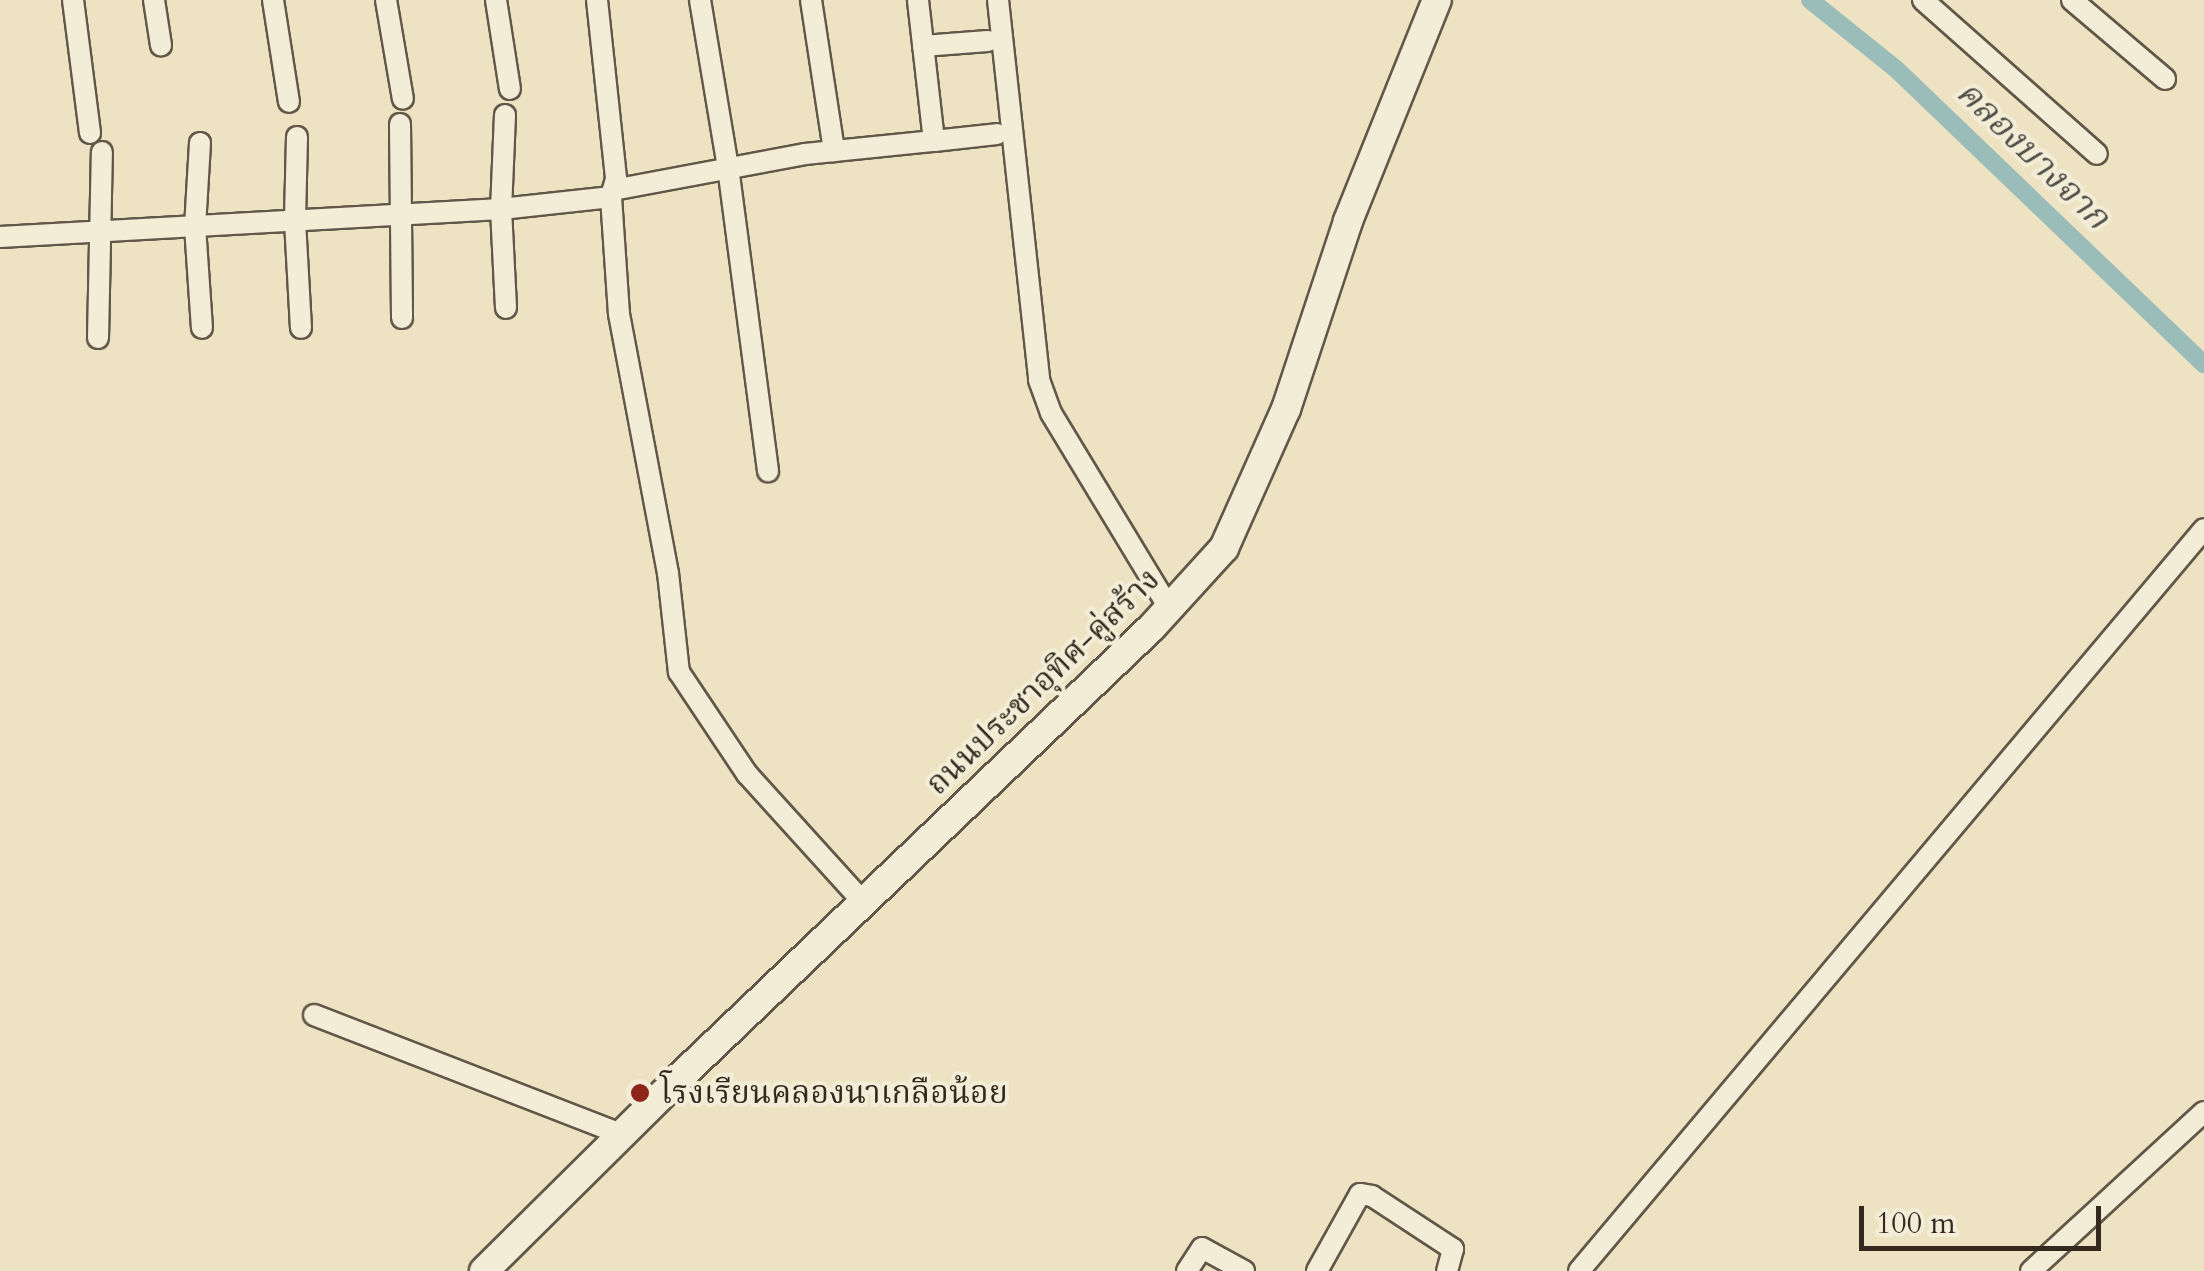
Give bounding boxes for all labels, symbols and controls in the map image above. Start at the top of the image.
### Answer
water label: คลองบางจาก [1948,72,2118,238]
street label: ถนนประชาอุทิศ-คู่สร้าง [918,561,1168,803]
place label: โรงเรียนคลองนาเกลือน้อย [660,1074,1008,1112]
marker: โรงเรียนคลองนาเกลือน้อย [629,1082,651,1104]
scale bar [1864,1186,2106,1248]
text: 100 m [1876,1203,1956,1244]

